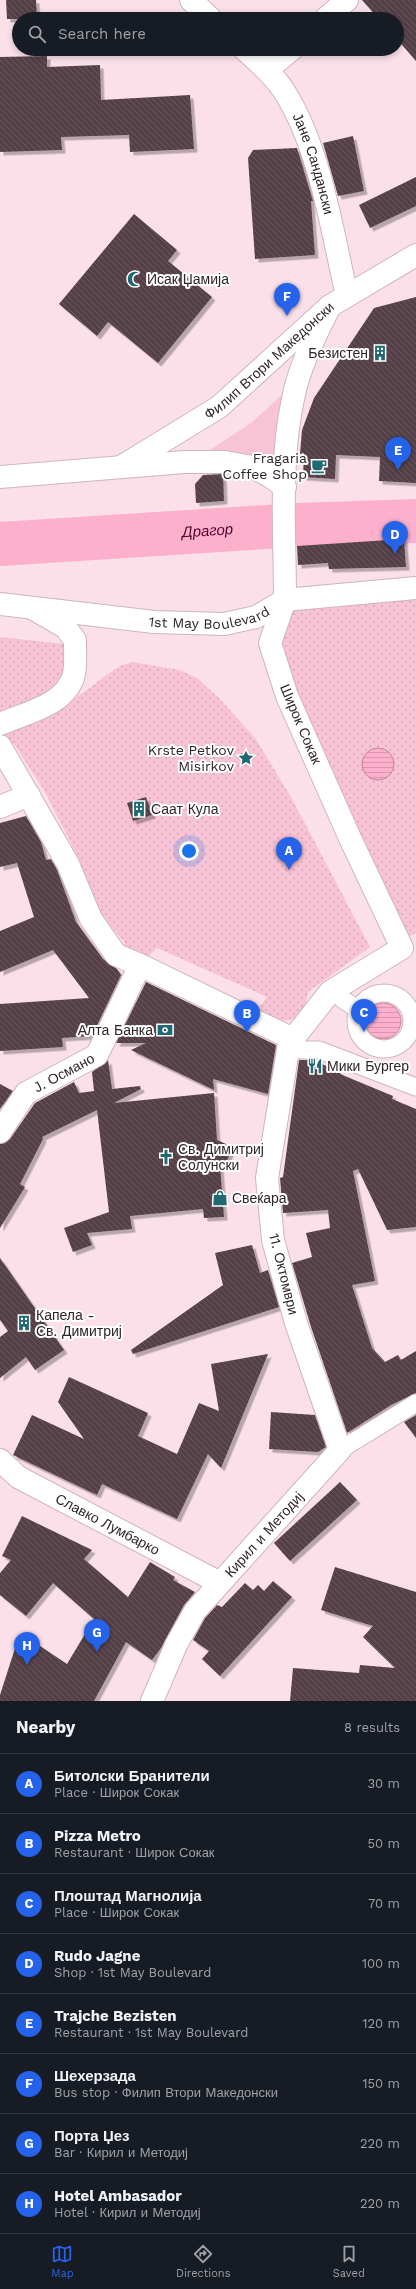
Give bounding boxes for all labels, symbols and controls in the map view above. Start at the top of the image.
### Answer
search box [12,12,404,56]
icon: search [26,23,48,45]
text: Search here [58,25,146,43]
street label: Јане Сандански [289,110,337,216]
mosque icon: Исак Џамија [126,270,144,288]
place label: Исак Џамија [147,271,229,287]
pin: F [274,283,300,316]
street label: Филип Втори Македонски [201,299,337,422]
building icon: Безистен [371,344,389,362]
place label: Безистен [308,345,368,361]
pin: E [385,437,411,470]
place label: Fragaria Coffee Shop [223,450,307,482]
cafe icon: Fragaria Coffee Shop [310,457,328,475]
water label: Драгор [179,520,234,541]
pin: D [382,521,408,554]
street label: 1st May Boulevard [148,603,272,632]
street label: Широк Сокак [277,682,325,767]
place label: Krste Petkov Misirkov [148,742,235,774]
place icon: Krste Petkov Misirkov [237,749,255,767]
building icon: Саат Кула [130,800,148,818]
place label: Саат Кула [151,801,219,817]
pin: A [276,837,302,870]
your location [179,841,199,861]
pin: C [351,999,377,1032]
pin: B [234,1000,260,1033]
bank icon: Алта Банка [156,1021,174,1039]
place label: Алта Банка [78,1022,153,1038]
street label: Ј. Османо [31,1050,97,1095]
restaurant icon: Мики Бургер [306,1057,324,1075]
place label: Мики Бургер [327,1058,409,1074]
place label: Св. Димитриј Солунски [178,1141,264,1173]
church icon: Св. Димитриј Солунски [157,1148,175,1166]
shop icon: Свеќара [211,1189,229,1207]
place label: Свеќара [232,1190,287,1206]
street label: 11. Октомври [266,1232,302,1316]
place label: Капела - Св. Димитриј [36,1307,122,1339]
building icon: Капела - Св. Димитриј [15,1314,33,1332]
street label: Кирил и Методиј [222,1488,306,1580]
street label: Славко Лумбарко [53,1490,163,1558]
pin: G [84,1619,110,1652]
pin: H [14,1632,40,1665]
text: Nearby [16,1717,75,1737]
text: 8 results [344,1720,400,1735]
text: Битолски Бранители [54,1767,210,1785]
text: A [25,1776,33,1791]
text: 30 m [368,1776,400,1791]
text: Place · Широк Сокак [54,1785,179,1800]
text: Pizza Metro [54,1827,141,1845]
text: B [25,1836,33,1851]
text: 50 m [368,1836,400,1851]
text: Restaurant · Широк Сокак [54,1845,215,1860]
text: Плоштад Магнолија [54,1887,202,1905]
text: C [25,1896,33,1911]
text: 70 m [368,1896,400,1911]
text: Place · Широк Сокак [54,1905,179,1920]
text: Rudo Jagne [54,1947,140,1965]
text: D [24,1956,34,1971]
text: 100 m [362,1956,400,1971]
text: Shop · 1st May Boulevard [54,1965,211,1980]
text: Trajche Bezisten [54,2007,177,2025]
text: E [25,2016,33,2031]
text: 120 m [362,2016,400,2031]
text: Restaurant · 1st May Boulevard [54,2025,248,2040]
text: Шехерзада [54,2067,136,2085]
text: F [25,2076,33,2091]
text: 150 m [362,2076,400,2091]
text: Bus stop · Филип Втори Македонски [54,2085,278,2100]
text: Порта Џез [54,2127,129,2145]
text: G [24,2136,34,2151]
text: 220 m [360,2136,400,2151]
text: Bar · Кирил и Методиј [54,2145,188,2160]
text: Hotel Ambasador [54,2187,182,2205]
text: H [24,2196,34,2211]
text: 220 m [360,2196,400,2211]
text: Hotel · Кирил и Методиј [54,2205,201,2220]
tab: Map [51,2243,74,2280]
tab: Directions [176,2243,230,2280]
tab: Saved [333,2243,365,2280]

